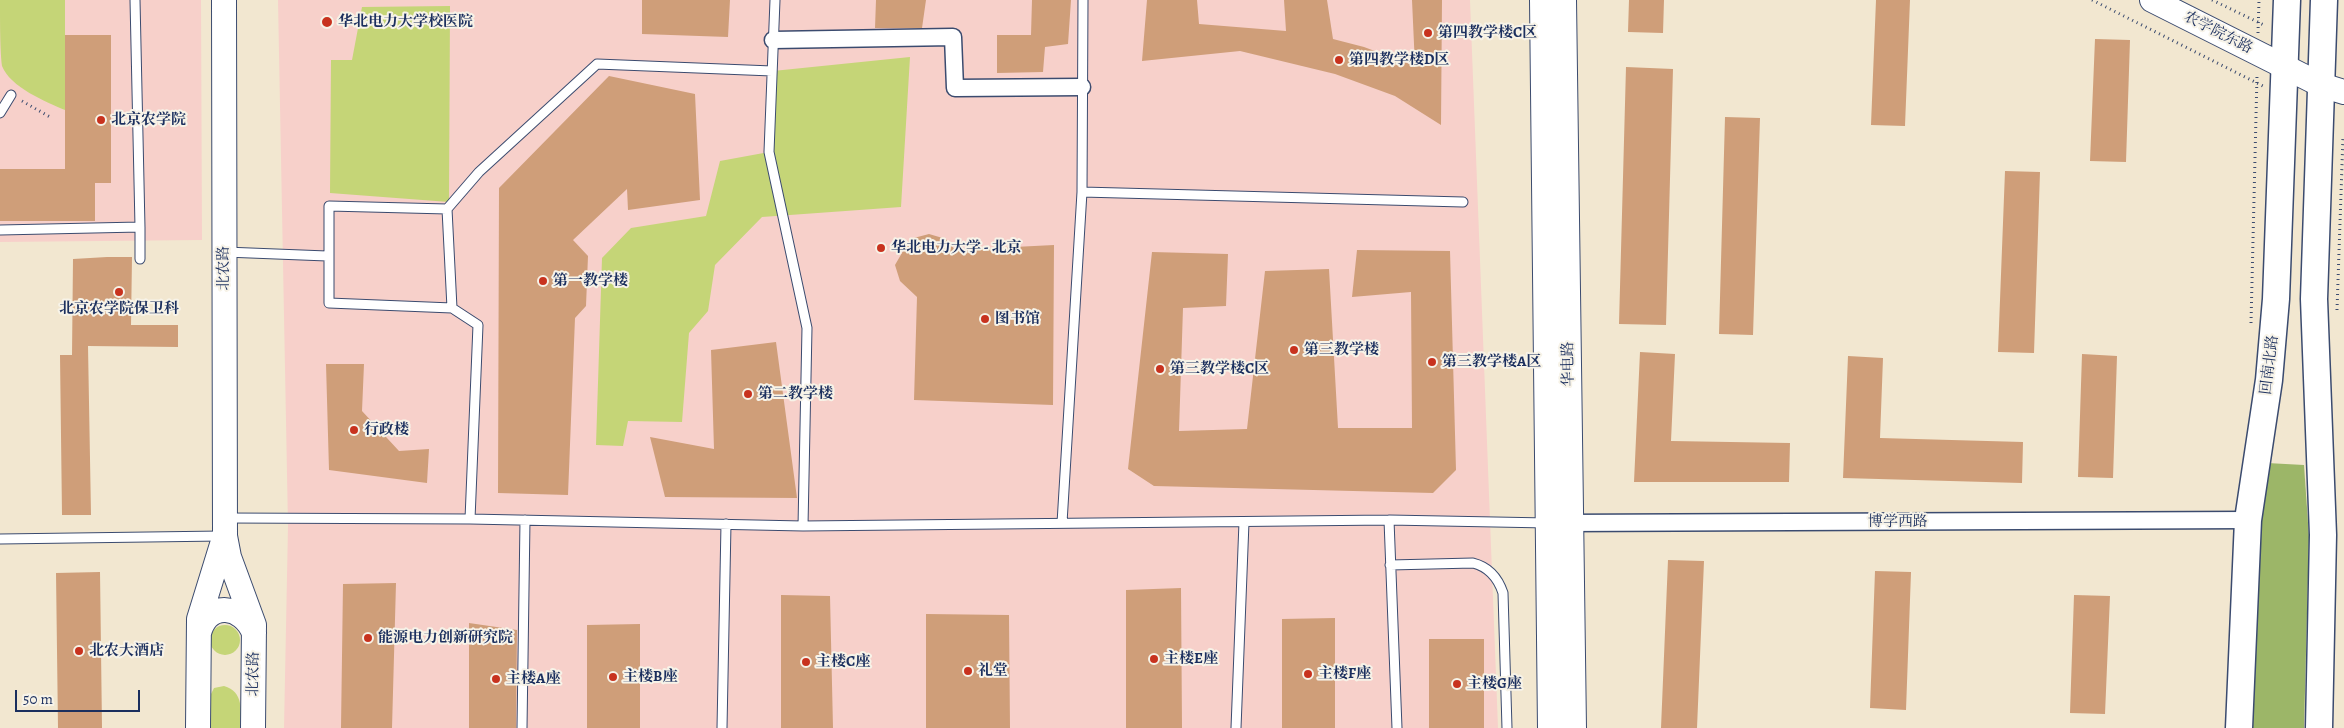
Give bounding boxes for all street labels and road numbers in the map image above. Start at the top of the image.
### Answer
street label: 农学院东路 [2181,8,2255,58]
street label: 北农路 [215,246,233,290]
street label: 回南北路 [2257,334,2283,396]
street label: 华电路 [1560,341,1578,387]
street label: 博学西路 [1868,513,1928,531]
street label: 北农路 [245,651,263,697]

